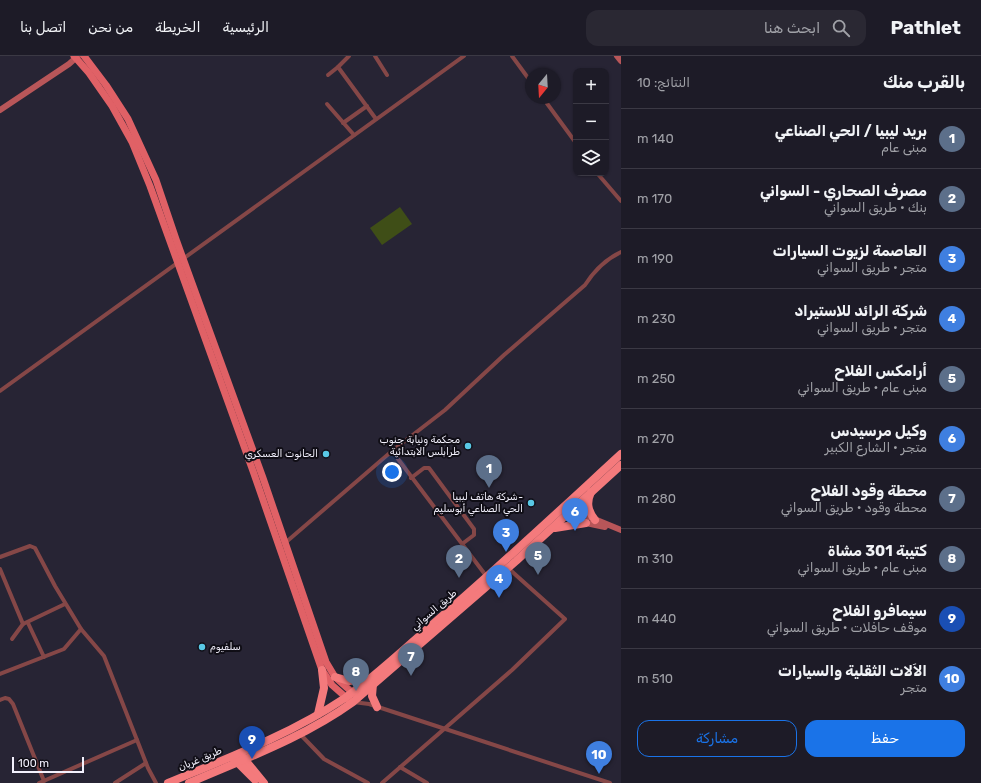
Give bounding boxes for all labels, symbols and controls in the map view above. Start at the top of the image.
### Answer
search box [586,10,866,46]
text: Pathlet [890,16,961,39]
icon: search [830,17,852,39]
text: اتصل بنا [20,19,66,36]
text: من نحن [88,19,133,36]
text: الخريطة [155,19,200,36]
text: الرئيسية [222,19,269,36]
text: ابحث هنا [764,19,820,37]
north arrow [525,68,561,104]
map controls [573,68,609,176]
button: + [573,68,609,104]
text: بالقرب منك [883,72,965,92]
text: النتائج: 10 [637,75,690,90]
button: − [573,104,609,140]
text: بريد ليبيا / الحي الصناعي [775,122,927,140]
text: 140 m [637,131,674,146]
text: 1 [949,131,955,146]
button: layers [573,140,609,176]
text: مبنى عام [881,140,927,155]
text: مصرف الصحاري - السواني [760,182,927,200]
text: 170 m [637,191,672,206]
text: 2 [948,191,956,206]
text: بنك · طريق السواني [824,200,927,215]
text: العاصمة لزيوت السيارات [773,242,927,260]
text: 190 m [637,251,673,266]
text: 3 [948,251,956,266]
text: متجر · طريق السواني [817,260,927,275]
text: شركة الرائد للاستيراد [794,302,927,320]
text: 230 m [637,311,675,326]
text: 4 [948,311,956,326]
text: متجر · طريق السواني [817,320,927,335]
text: أرامكس الفلاح [834,362,927,380]
text: 250 m [637,371,675,386]
text: 5 [948,371,956,386]
text: مبنى عام · طريق السواني [797,380,927,395]
text: وكيل مرسيدس [830,422,927,440]
text: 270 m [637,431,674,446]
text: 6 [948,431,956,446]
place label: محكمة ونيابة جنوب طرابلس الابتدائية [380,434,460,458]
text: متجر · الشارع الكبير [825,440,927,455]
marker: محكمة ونيابة جنوب طرابلس الابتدائية [463,441,473,451]
place label: الحانوت العسكري [245,448,318,461]
marker: الحانوت العسكري [321,449,331,459]
pin: 1 [476,455,502,488]
your location [382,462,402,482]
text: محطة وقود الفلاح [810,482,927,500]
place label: شركة هاتف ليبيا- الحي الصناعي أبوسليم [434,491,523,517]
text: 280 m [637,491,676,506]
text: 7 [948,491,956,506]
marker: شركة هاتف ليبيا- الحي الصناعي أبوسليم [526,498,536,508]
pin: 6 [562,498,588,531]
text: محطة وقود · طريق السواني [781,500,927,515]
pin: 3 [493,519,519,552]
pin: 5 [525,542,551,575]
text: كتيبة 301 مشاة [828,542,927,560]
pin: 2 [446,545,472,578]
text: 310 m [637,551,673,566]
text: 8 [948,551,956,566]
text: مبنى عام · طريق السواني [797,560,927,575]
pin: 4 [486,565,512,598]
street label: طريق السواني [409,587,460,634]
text: سيمافرو الفلاح [832,602,927,620]
text: 440 m [637,611,676,626]
text: 9 [948,611,956,626]
text: موقف حافلات · طريق السواني [767,620,927,635]
place label: سلفيوم [210,641,241,653]
marker: سلفيوم [197,642,207,652]
pin: 7 [398,643,424,676]
pin: 8 [343,658,369,691]
text: الاَلات الثقلية والسيارات [778,662,927,680]
text: 510 m [637,671,673,686]
text: 10 [944,671,960,686]
text: متجر [901,680,927,695]
button: مشاركة [637,720,797,757]
button: حفظ [805,720,965,757]
pin: 9 [239,726,265,759]
pin: 10 [586,741,612,774]
street label: طريق غريان [176,744,224,774]
scale bar [12,755,84,774]
text: 100 m [18,757,49,770]

